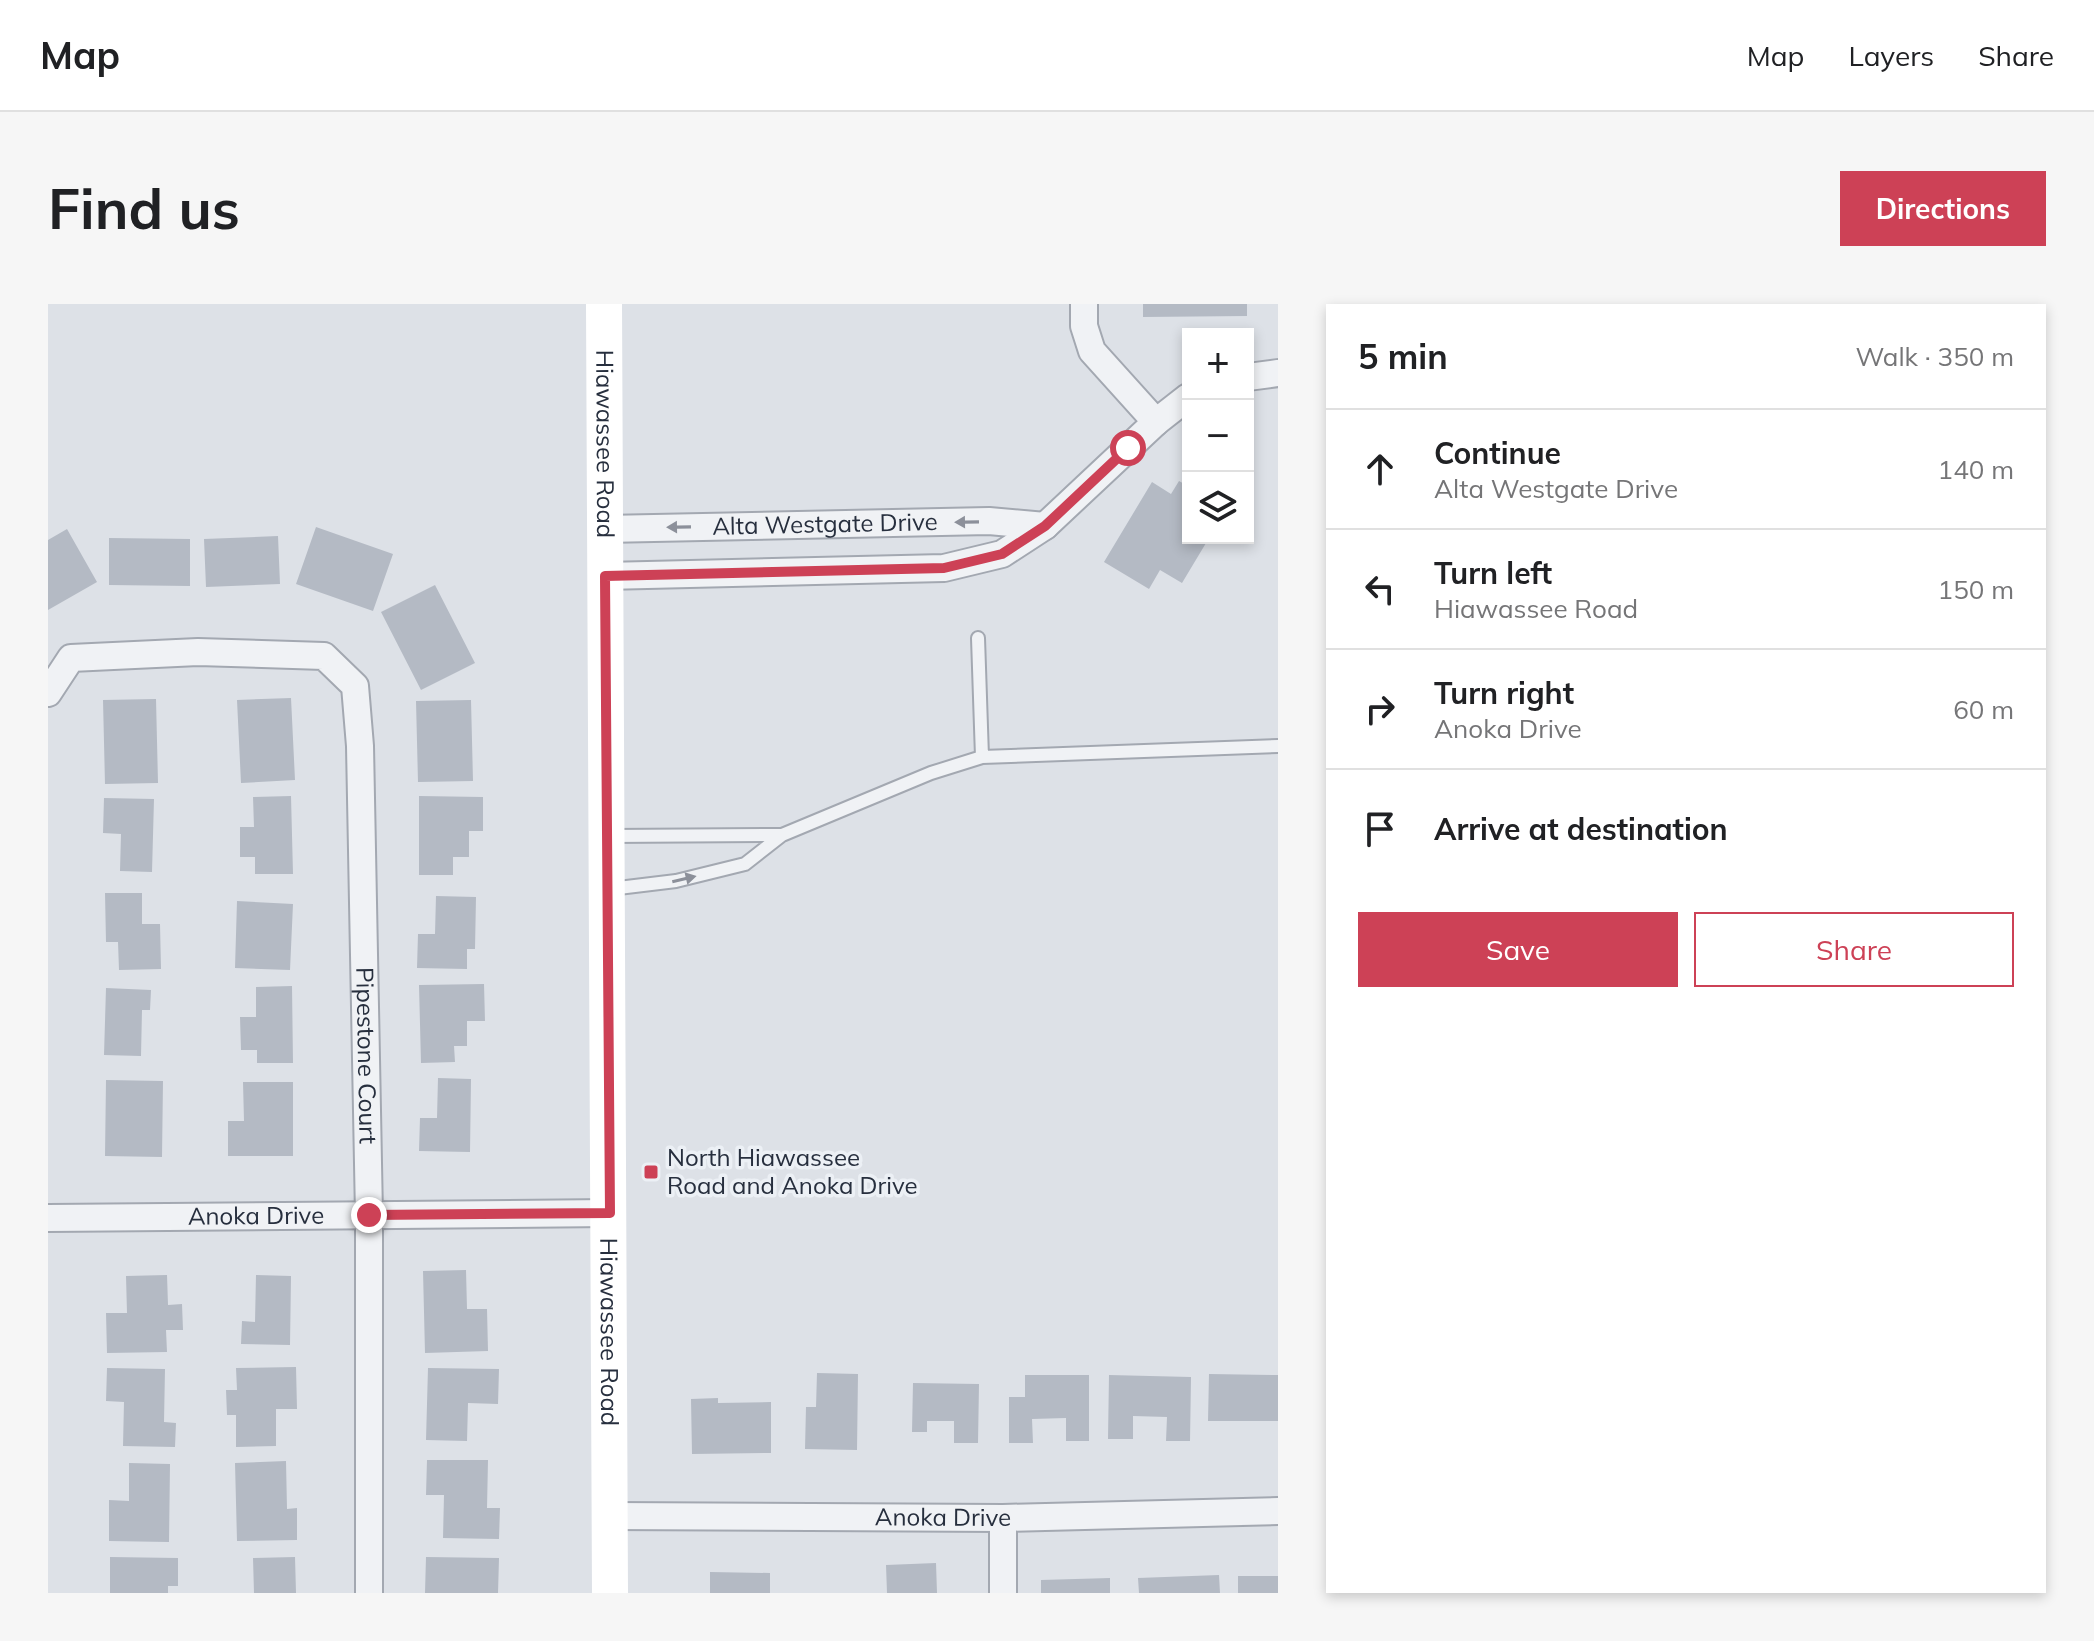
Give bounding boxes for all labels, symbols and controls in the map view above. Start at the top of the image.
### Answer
text: Map [40,31,120,79]
text: Map [1747,38,1804,73]
text: Layers [1848,38,1934,73]
text: Share [1978,38,2054,73]
button: Directions [1840,171,2046,246]
text: Find us [48,173,240,243]
map controls [1182,328,1254,544]
button: + [1182,328,1254,400]
text: 5 min [1358,335,1448,378]
text: Walk · 350 m [1855,340,2014,373]
street label: Hiawassee Road [590,350,621,538]
button: − [1182,400,1254,472]
route start [1110,430,1146,466]
text: Continue [1434,434,1561,472]
icon: ahead [1358,447,1402,491]
text: 140 m [1938,453,2014,486]
button: layers [1182,472,1254,544]
text: Alta Westgate Drive [1434,472,1678,505]
street label: Alta Westgate Drive [712,506,938,541]
one-way arrow [954,515,979,528]
one-way arrow [666,521,691,534]
text: Turn left [1434,554,1552,592]
icon: left [1358,567,1402,611]
text: 150 m [1938,573,2014,606]
text: Hiawassee Road [1434,592,1638,625]
text: Turn right [1434,674,1574,712]
icon: right [1358,687,1402,731]
text: 60 m [1953,693,2014,726]
text: Anoka Drive [1434,712,1582,745]
icon: arrive [1358,807,1402,851]
text: Arrive at destination [1434,810,1728,848]
one-way arrow [672,872,697,885]
button: Save [1358,912,1678,987]
button: Share [1694,912,2014,987]
street label: Pipestone Court [350,967,384,1144]
place label: North Hiawassee Road and Anoka Drive [667,1142,918,1200]
marker: North Hiawassee Road and Anoka Drive [642,1163,660,1181]
route end [351,1197,387,1233]
street label: Anoka Drive [188,1200,324,1231]
street label: Hiawassee Road [594,1238,625,1426]
street label: Anoka Drive [875,1501,1012,1532]

